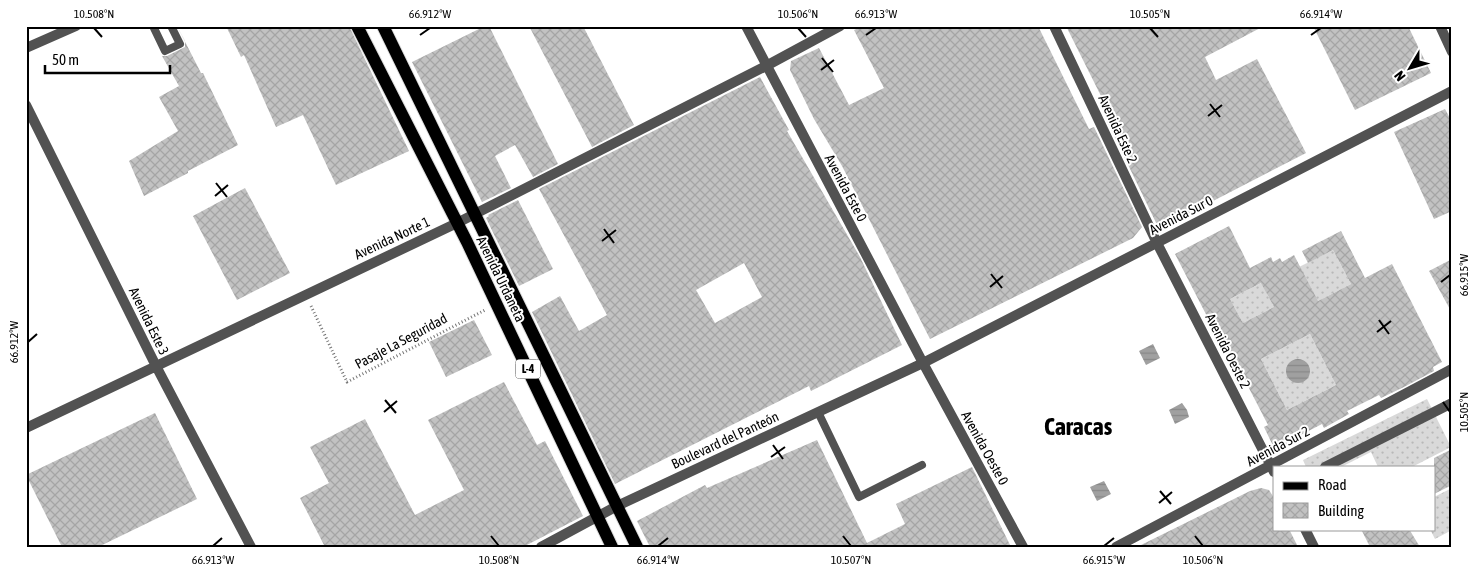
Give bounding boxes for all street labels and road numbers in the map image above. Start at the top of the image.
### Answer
street label: Avenida Este 2 [1095,92,1141,166]
street label: Avenida Este 0 [822,152,871,225]
street label: Avenida Sur 0 [1147,192,1216,238]
street label: Avenida Norte 1 [352,214,432,262]
street label: Avenida Urdaneta [473,234,529,324]
street label: Avenida Este 3 [126,284,172,358]
street label: Pasaje La Seguridad [352,310,450,372]
street label: Avenida Oeste 2 [1202,311,1254,391]
road number: L-4 [516,359,540,378]
street label: Boulevard del Panteón [669,408,781,472]
street label: Avenida Oeste 0 [958,408,1012,488]
street label: Avenida Sur 2 [1244,423,1312,469]

